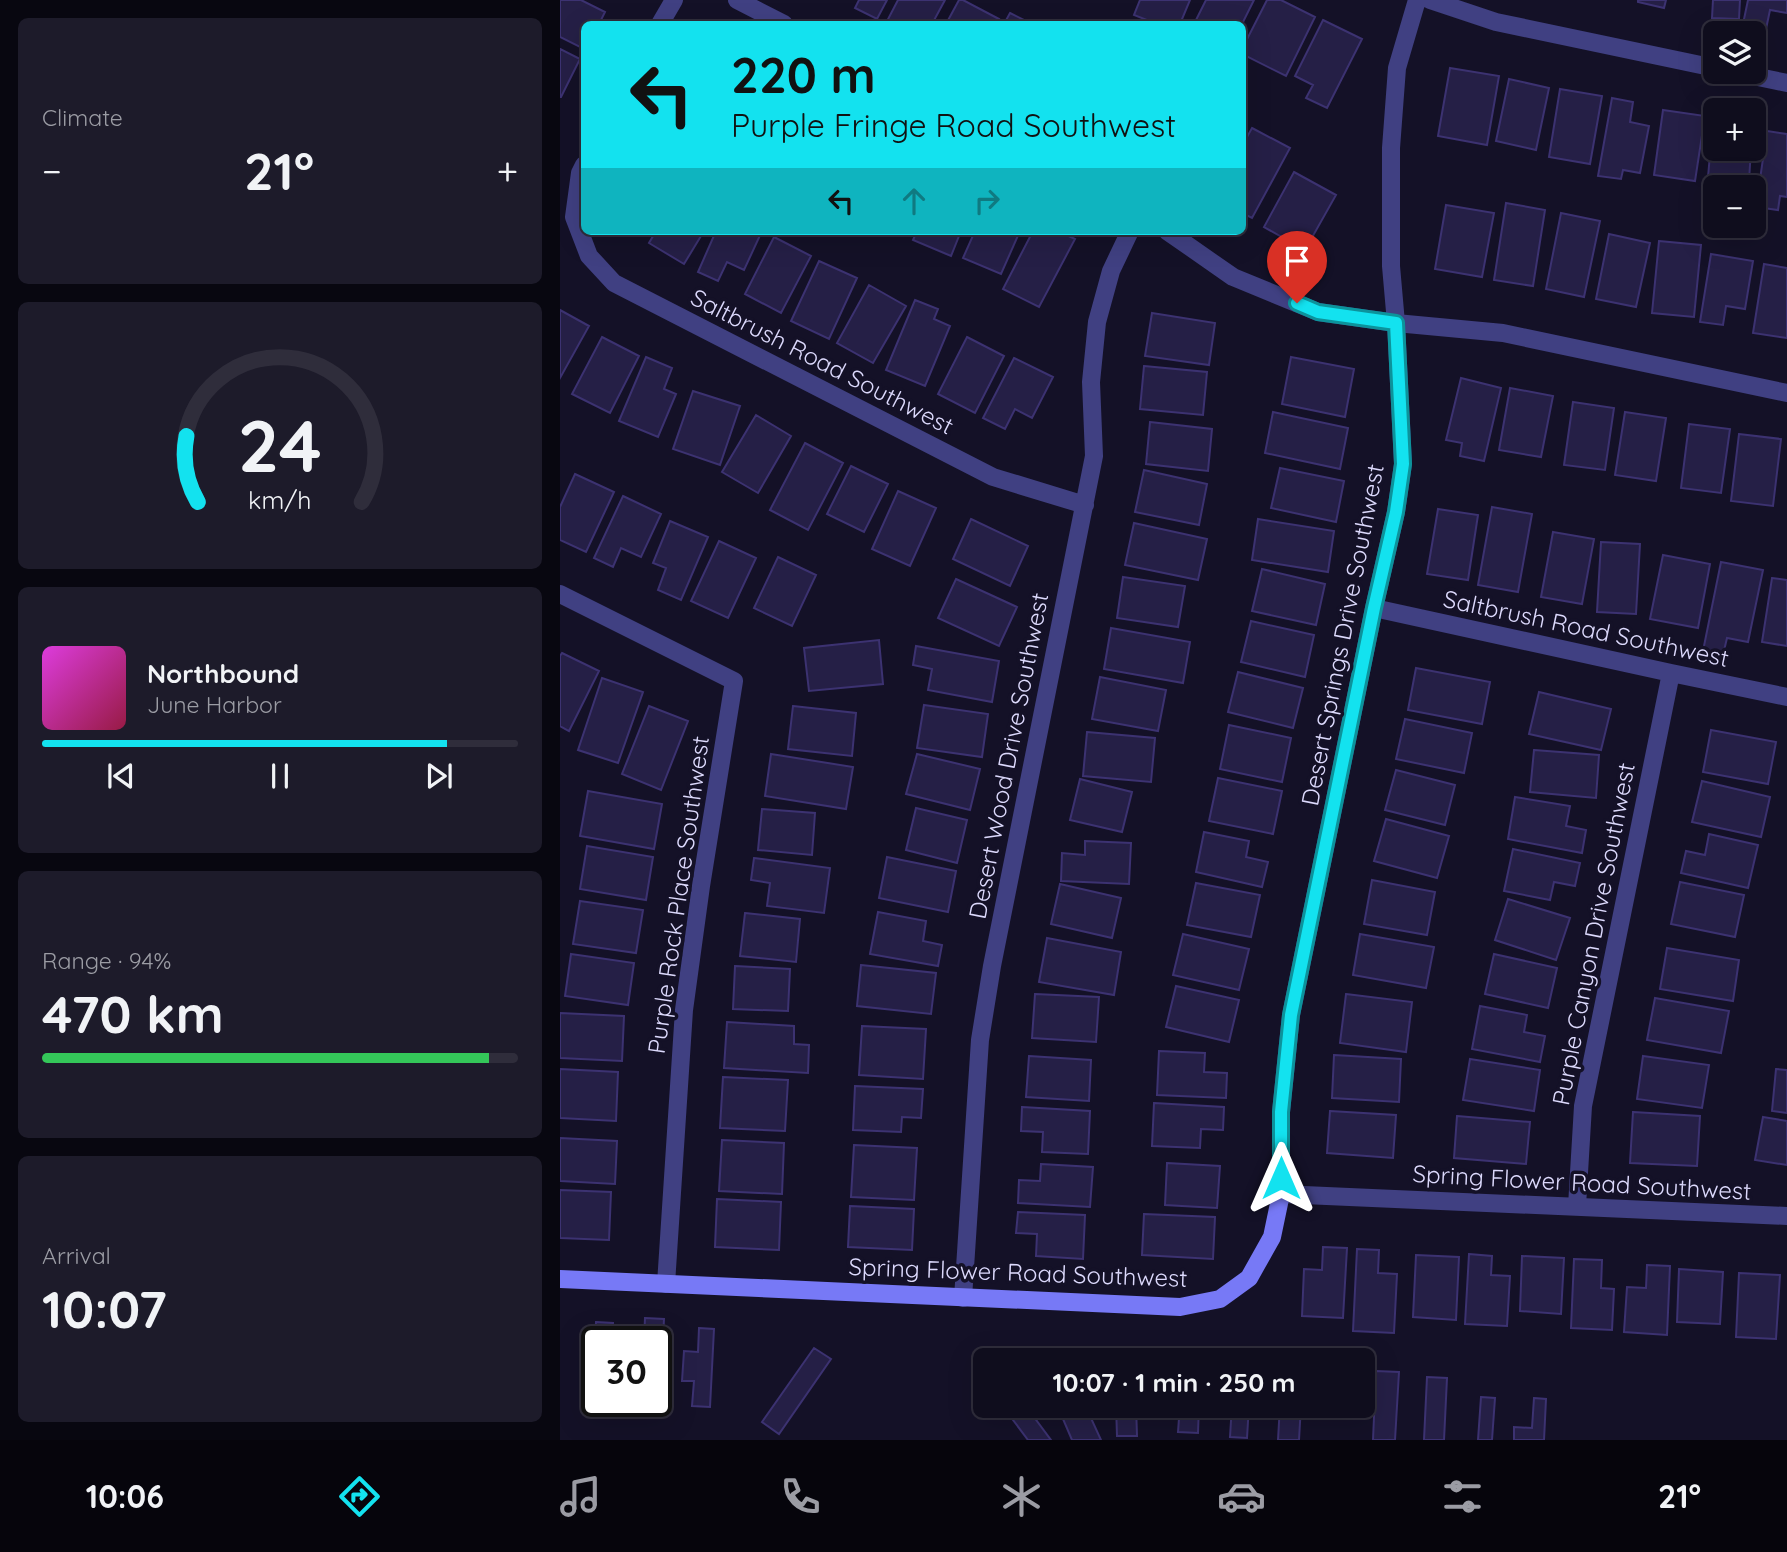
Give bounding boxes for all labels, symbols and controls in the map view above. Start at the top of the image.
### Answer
map controls [1703,21,1766,238]
button: layers [1703,21,1766,84]
text: 220 m [731,44,876,105]
icon: left [616,49,707,140]
button: + [1703,98,1766,161]
text: Climate [42,103,123,132]
text: Purple Fringe Road Southwest [731,105,1176,145]
text: 21° [244,138,314,203]
text: − [42,147,62,195]
text: + [497,147,518,195]
button: − [1703,175,1766,238]
icon: left [822,182,860,220]
icon: ahead [895,182,933,220]
icon: right [968,182,1006,220]
pin [1267,231,1327,303]
icon: arrive [1278,242,1316,280]
street label: Saltbrush Road Southwest [686,282,959,441]
text: 24 [238,399,322,490]
street label: Desert Springs Drive Southwest [1294,461,1390,808]
text: km/h [248,483,312,514]
street label: Saltbrush Road Southwest [1441,583,1732,673]
street label: Desert Wood Drive Southwest [962,590,1054,921]
text: Northbound [147,657,299,690]
text: June Harbor [147,690,282,719]
street label: Purple Rock Place Southwest [641,734,715,1056]
icon: previous [102,757,140,795]
icon: pause [261,757,299,795]
icon: next [420,757,458,795]
street label: Purple Canyon Drive Southwest [1545,760,1641,1108]
text: Range · 94% [42,946,171,975]
text: 470 km [42,981,224,1046]
position arrow [1244,1141,1318,1215]
street label: Spring Flower Road Southwest [1412,1158,1752,1206]
text: Arrival [42,1241,111,1270]
street label: Spring Flower Road Southwest [848,1251,1188,1293]
text: 10:07 [42,1276,167,1341]
speed limit sign: 30 [581,1326,672,1417]
text: 10:07 · 1 min · 250 m [1052,1366,1296,1399]
icon: directions [335,1472,384,1521]
icon: music [556,1472,605,1521]
icon: phone [776,1472,825,1521]
icon: climate [997,1472,1046,1521]
icon: car [1217,1472,1266,1521]
icon: filters [1438,1472,1487,1521]
text: 10:06 [86,1476,164,1516]
text: 21° [1658,1476,1701,1516]

